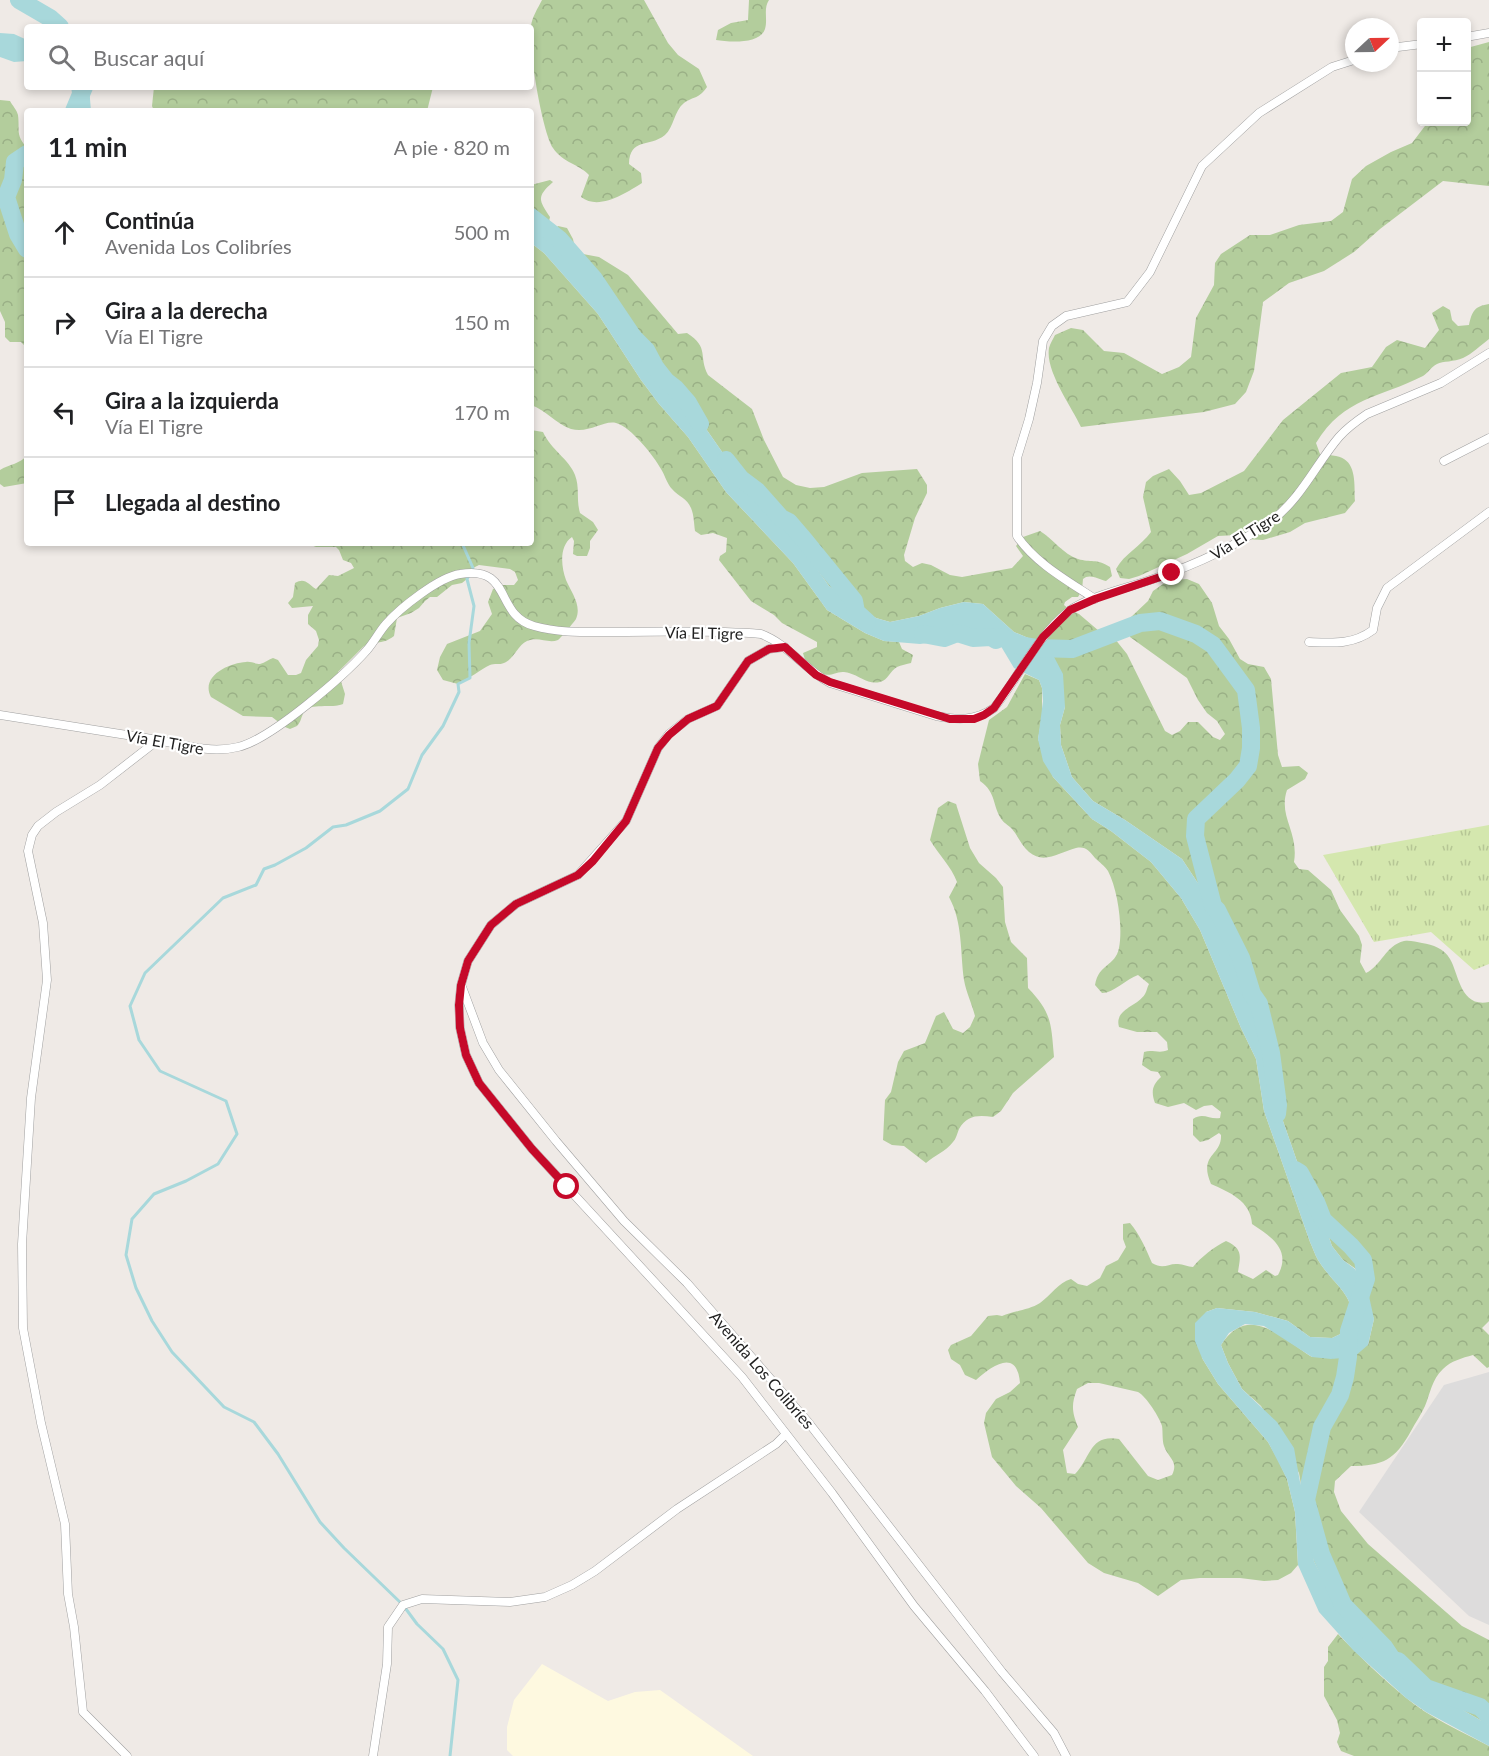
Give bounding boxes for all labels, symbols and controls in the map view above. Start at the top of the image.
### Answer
north arrow [1345,18,1399,72]
map controls [1417,18,1471,126]
button: + [1417,18,1471,72]
search box [24,24,534,90]
icon: search [45,41,78,74]
text: Buscar aquí [93,44,204,71]
button: − [1417,72,1471,126]
text: 11 min [48,131,128,163]
text: A pie · 820 m [394,135,510,159]
text: Continúa [105,207,194,234]
icon: ahead [48,216,81,249]
text: 500 m [454,220,510,244]
text: Avenida Los Colibríes [105,234,292,258]
text: Gira a la derecha [105,297,268,324]
icon: right [48,306,81,339]
text: 150 m [454,310,510,334]
text: Vía El Tigre [105,324,203,348]
text: Gira a la izquierda [105,387,279,414]
icon: left [48,396,81,429]
text: 170 m [454,400,510,424]
text: Vía El Tigre [105,414,203,438]
icon: arrive [48,486,81,519]
text: Llegada al destino [105,489,281,516]
street label: Vía El Tigre [1206,506,1283,563]
route end [1158,559,1184,585]
street label: Vía El Tigre [665,622,743,643]
street label: Vía El Tigre [125,725,205,758]
route start [553,1173,579,1199]
street label: Avenida Los Colibríes [706,1307,819,1432]

